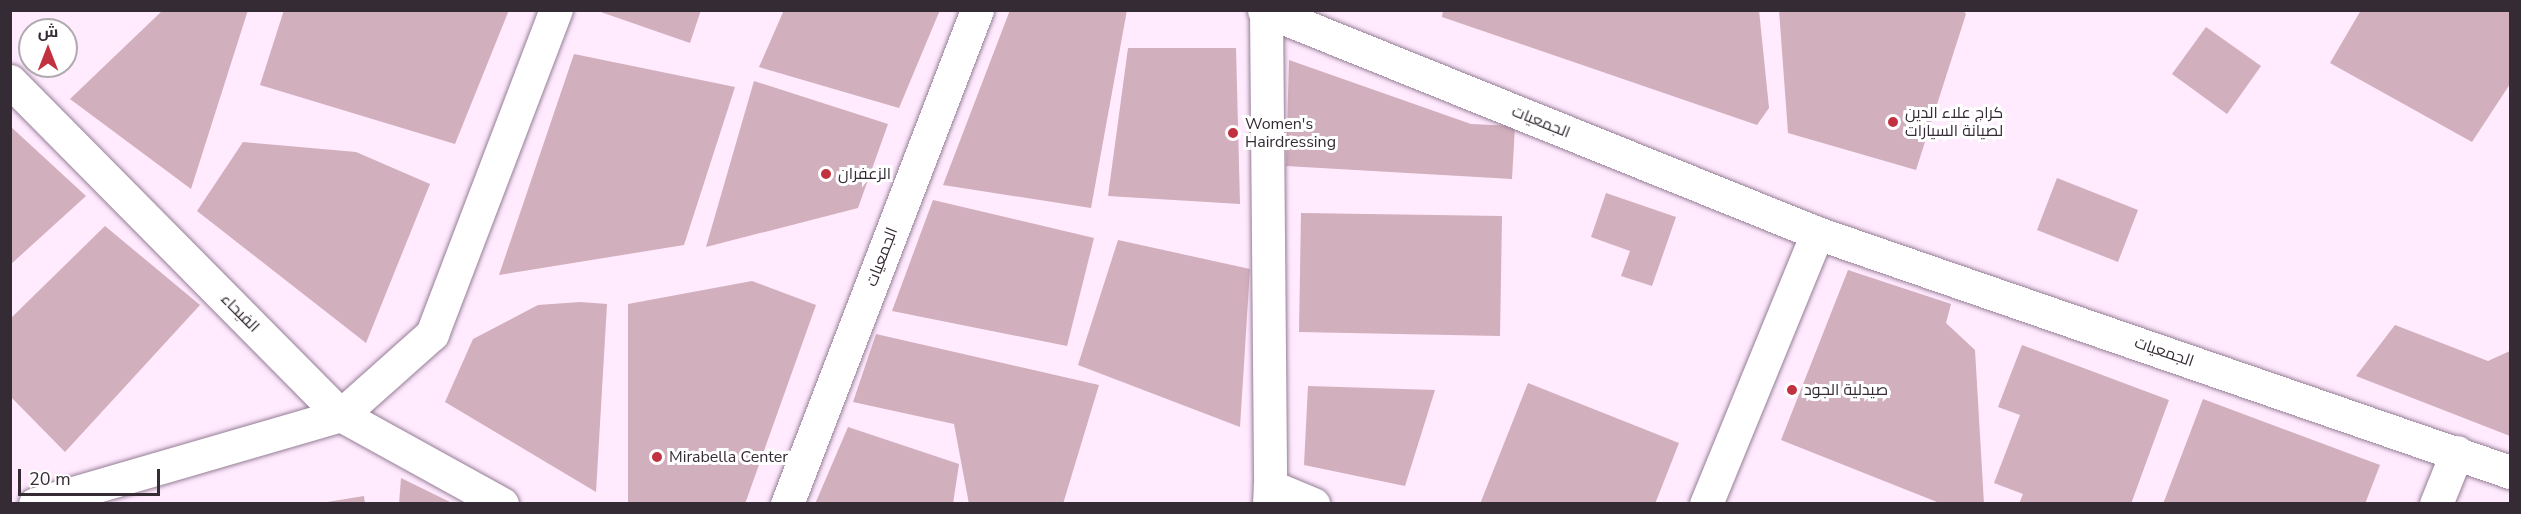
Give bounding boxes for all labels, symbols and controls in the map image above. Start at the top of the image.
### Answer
north arrow [18,18,78,78]
text: ش [38,21,58,43]
street label: الجمعيات [1509,102,1573,142]
place label: كراج علاء الدين لصيانة السيارات [1905,103,2003,141]
place label: Women's Hairdressing [1245,114,1336,152]
marker: كراج علاء الدين لصيانة السيارات [1886,115,1900,129]
marker: Women's Hairdressing [1226,126,1240,140]
place label: الزعفران [838,164,891,184]
marker: الزعفران [819,167,833,181]
street label: الجمعيات [862,225,902,289]
street label: الفيحاء [217,290,263,336]
street label: الجمعيات [2132,333,2196,371]
place label: صيدلية الجود [1804,380,1888,400]
marker: صيدلية الجود [1785,383,1799,397]
place label: Mirabella Center [669,447,788,467]
marker: Mirabella Center [650,450,664,464]
scale bar [21,457,164,495]
text: 20 m [29,467,71,491]

